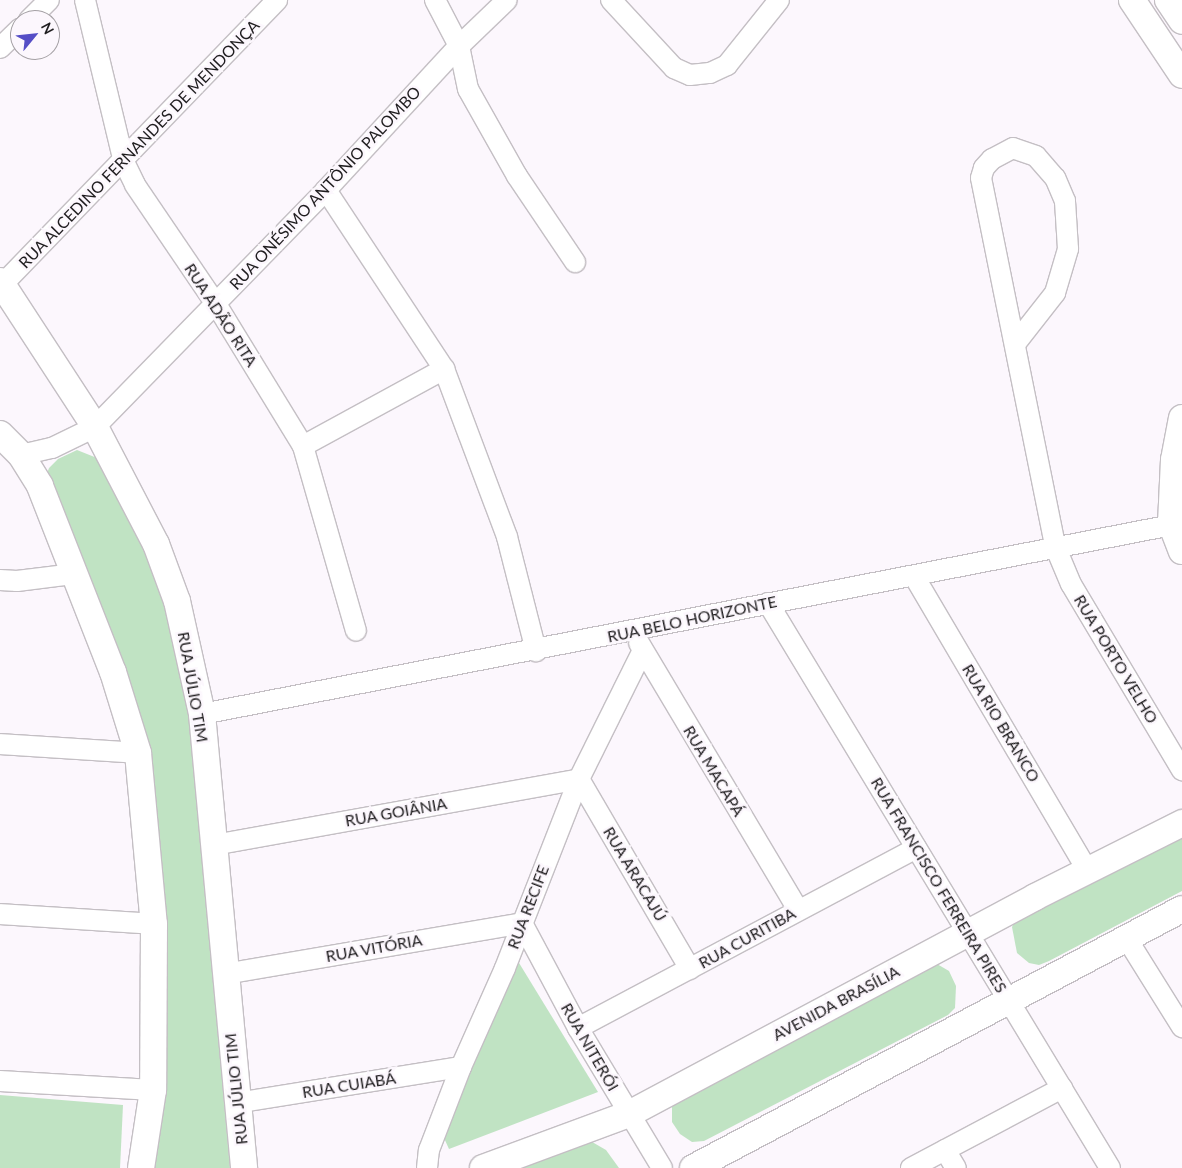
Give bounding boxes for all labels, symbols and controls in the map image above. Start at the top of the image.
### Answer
north arrow [10,10,60,60]
street label: RUA ALCEDINO FERNANDES DE MENDONÇA [14,15,264,273]
street label: RUA ONÉSIMO ANTÔNIO PALOMBO [225,82,425,294]
street label: RUA ADÃO RITA [180,259,262,371]
street label: RUA PORTO VELHO [1070,591,1162,727]
street label: RUA BELO HORIZONTE [605,592,779,646]
street label: RUA JÚLIO TIM [174,630,212,744]
street label: RUA RIO BRANCO [958,660,1044,786]
street label: RUA MACAPÁ [679,722,749,820]
street label: RUA FRANCISCO FERREIRA PIRES [867,773,1011,997]
street label: RUA GOIÂNIA [343,794,449,830]
street label: RUA ARACAJÚ [599,823,671,925]
street label: RUA RECIFE [503,862,553,952]
street label: RUA CURITIBA [695,903,799,973]
street label: RUA VITÓRIA [324,930,424,966]
street label: AVENIDA BRASÍLIA [769,961,903,1045]
street label: RUA NITERÓI [557,999,623,1095]
street label: RUA JÚLIO TIM [221,1032,251,1146]
street label: RUA CUIABÁ [300,1068,398,1102]

